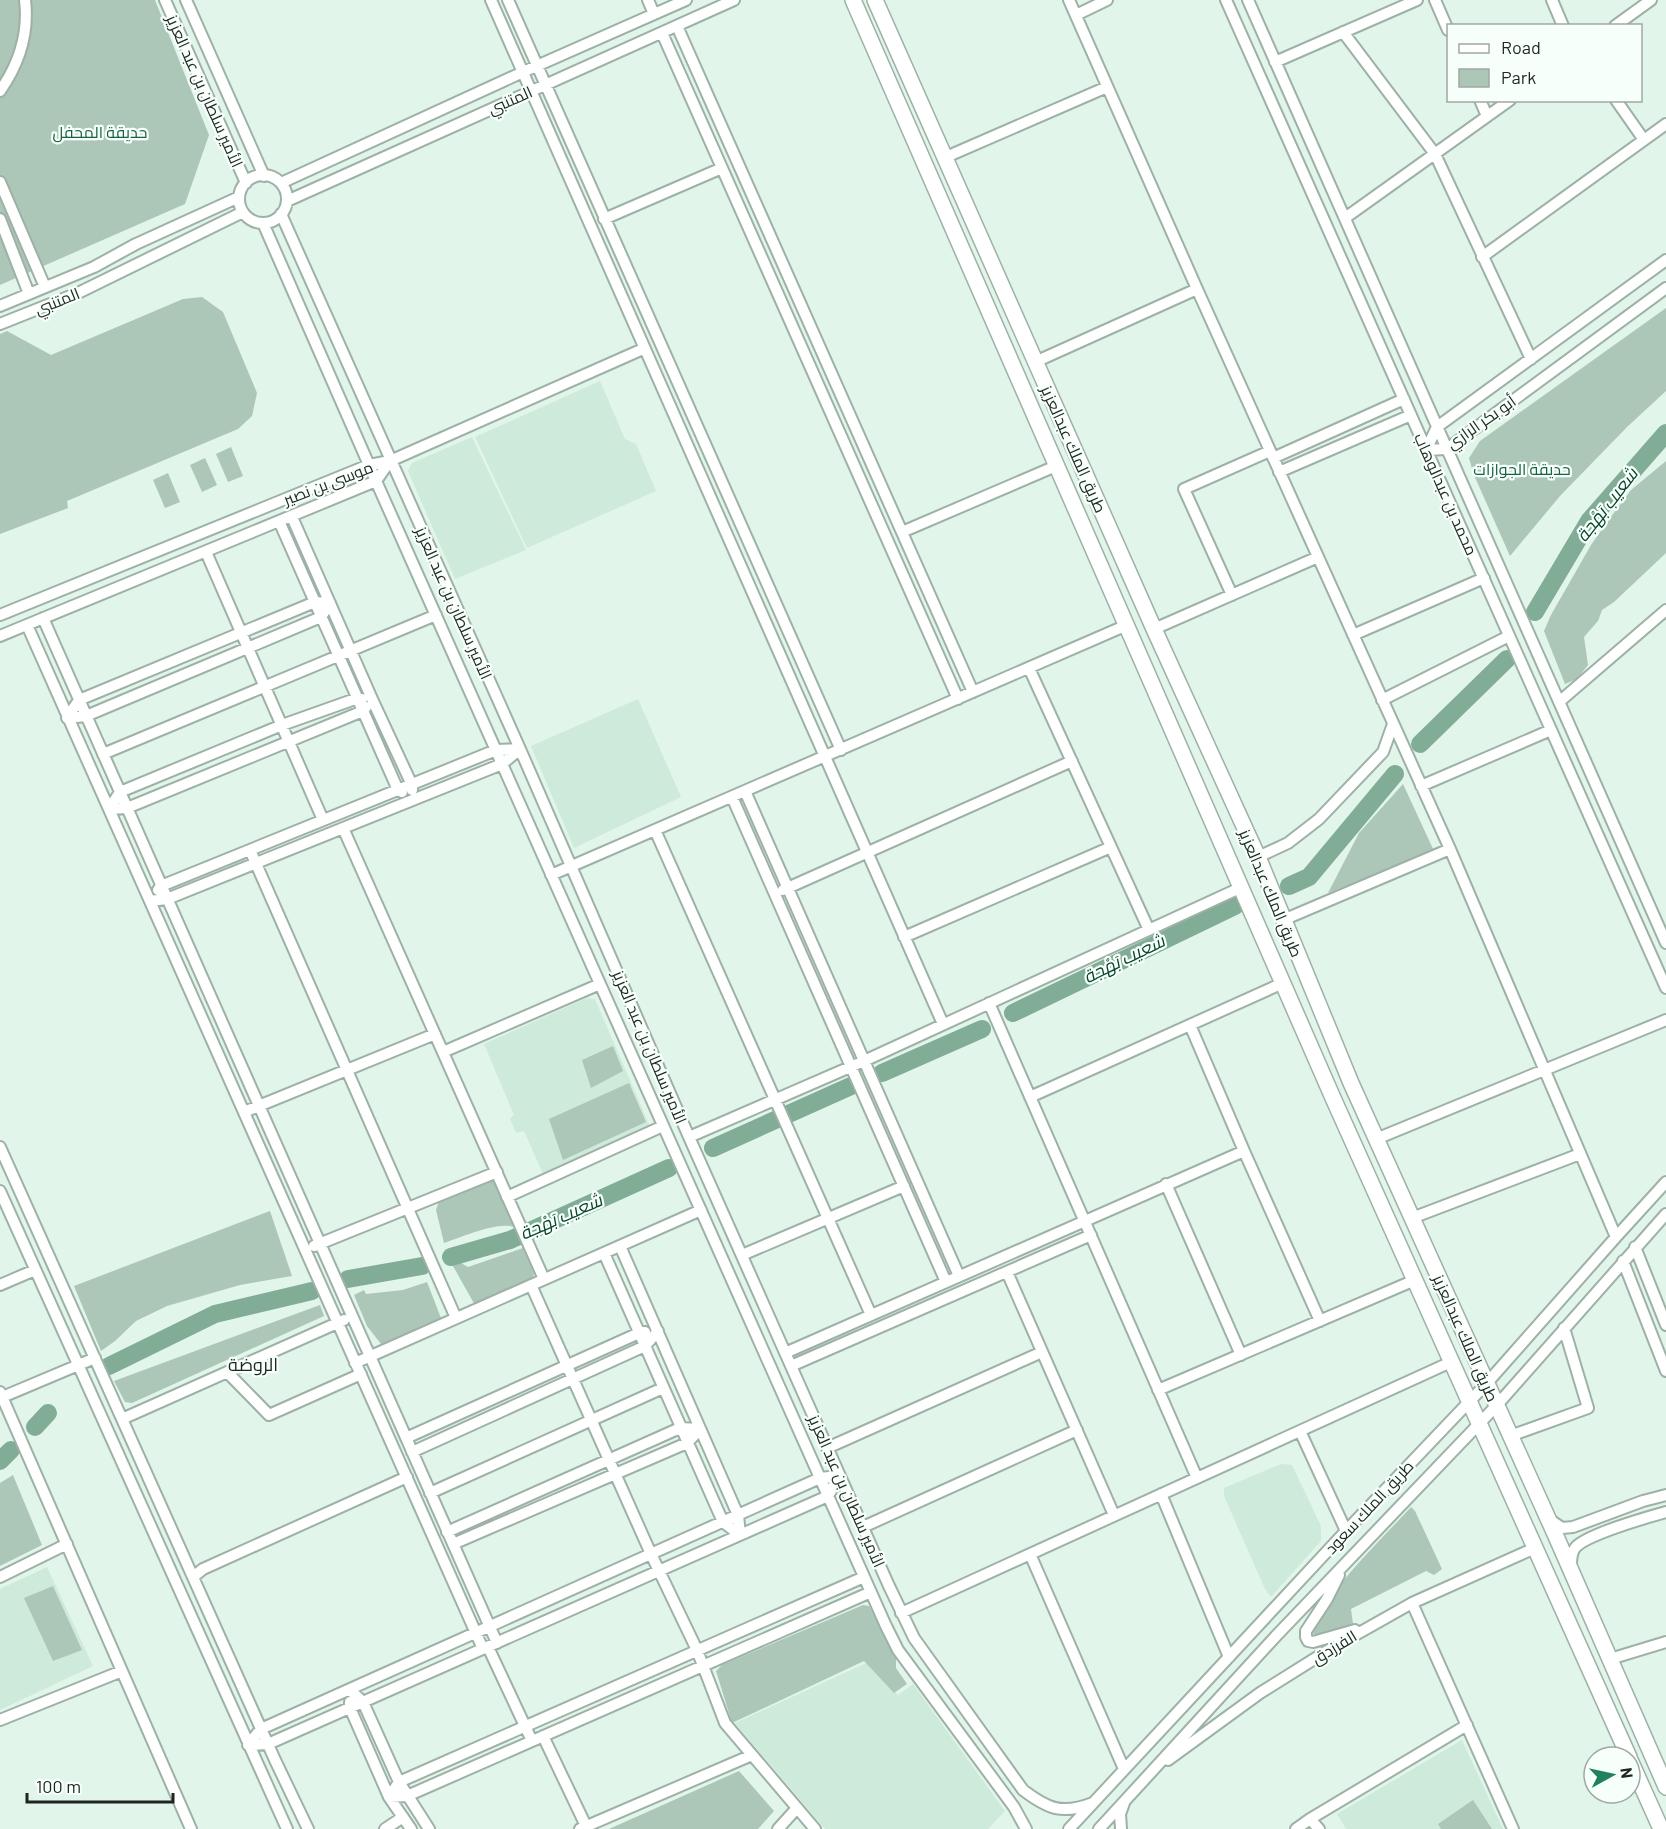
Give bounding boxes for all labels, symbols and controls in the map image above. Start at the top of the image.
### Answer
street label: الأمير سلطان بن عبد العزيز [161,11,248,171]
legend [1447,24,1642,102]
text: Road [1501,36,1541,58]
text: Park [1501,66,1536,88]
street label: المتنبي [485,81,537,122]
park label: حديقة المحفل [53,122,147,143]
street label: المتنبي [32,283,84,323]
street label: طريق الملك عبدالعزيز [1036,381,1111,516]
street label: أبو بكر الرازي [1442,391,1522,456]
street label: محمد بن عبدالوهاب [1409,430,1482,559]
street label: موسى بن نصير [279,457,376,511]
park label: حديقة الجوازات [1473,459,1571,479]
water label: شعيب بَهْجة [1571,462,1643,546]
street label: الأمير سلطان بن عبد العزيز [410,523,497,683]
street label: طريق الملك عبدالعزيز [1234,825,1307,960]
water label: شعيب بَهْجة [1079,928,1169,988]
street label: الأمير سلطان بن عبد العزيز [607,966,691,1127]
water label: شعيب بَهْجة [516,1188,607,1245]
street label: طريق الملك عبدالعزيز [1428,1270,1503,1405]
district label: الروضة [228,1353,278,1376]
street label: الأمير سلطان بن عبد العزيز [803,1411,890,1571]
street label: طريق الملك سعود [1320,1456,1418,1559]
street label: الفرزدق [1308,1626,1361,1669]
north arrow [1582,1745,1642,1805]
scale bar [27,1766,172,1804]
text: N [1617,1766,1637,1779]
text: 100 m [36,1775,81,1797]

